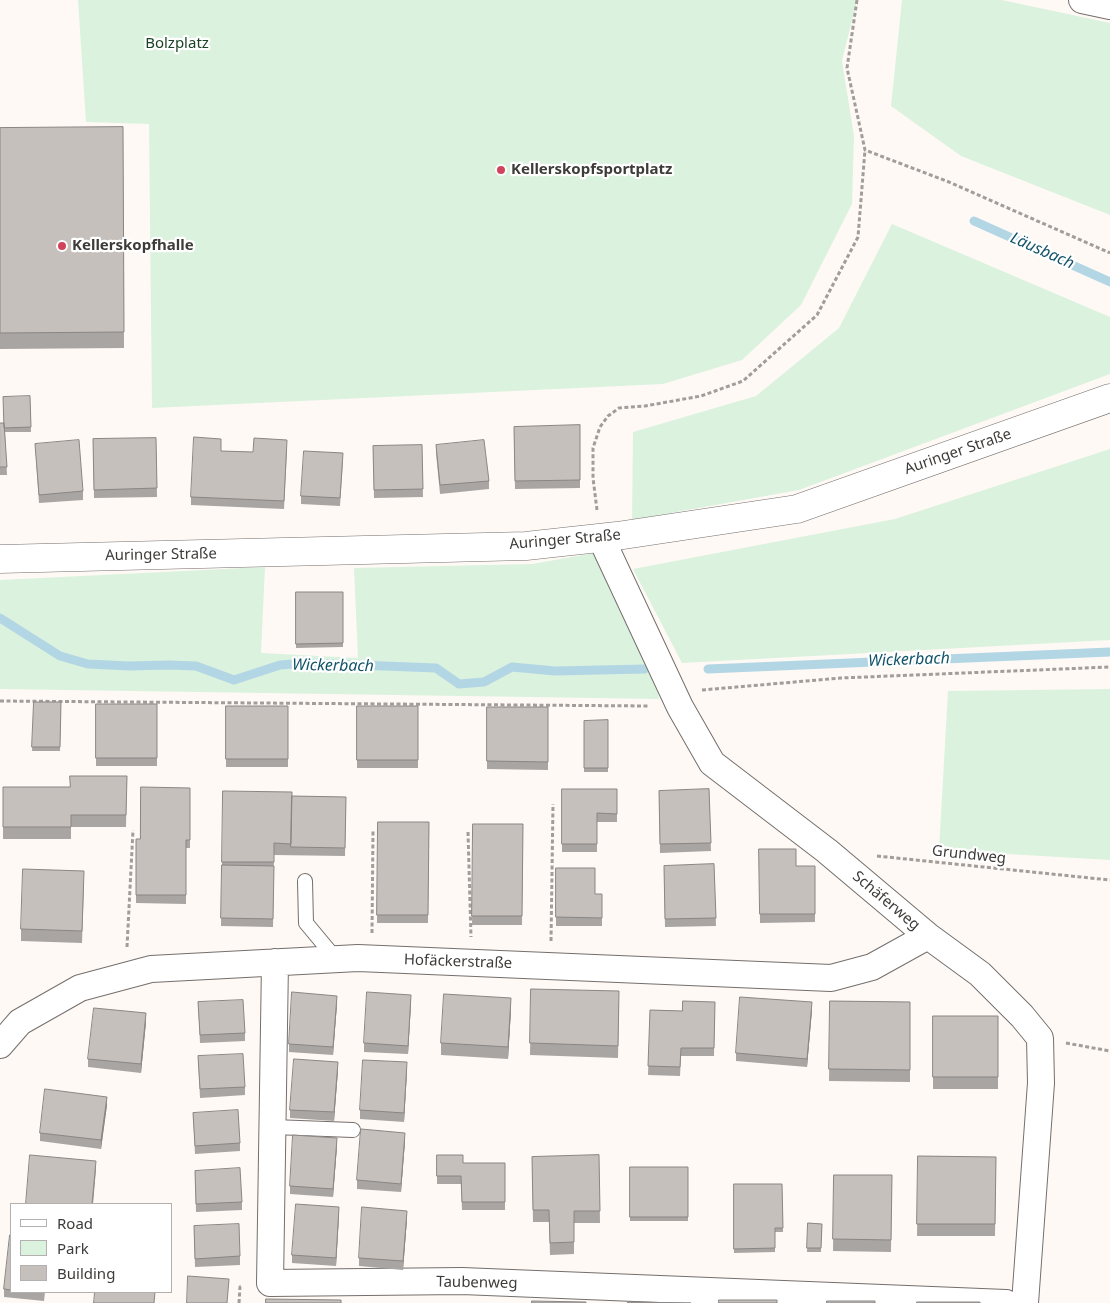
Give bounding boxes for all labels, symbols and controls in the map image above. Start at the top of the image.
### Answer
park label: Bolzplatz [145,35,209,53]
place label: Kellerskopfsportplatz [511,161,672,179]
marker: Kellerskopfsportplatz [495,164,507,176]
water label: Läusbach [1007,228,1077,274]
place label: Kellerskopfhalle [72,237,194,255]
marker: Kellerskopfhalle [56,240,68,252]
street label: Auringer Straße [902,425,1014,479]
street label: Auringer Straße [509,526,621,554]
street label: Auringer Straße [105,545,217,565]
water label: Wickerbach [868,649,950,671]
water label: Wickerbach [292,656,374,676]
street label: Grundweg [931,842,1007,868]
street label: Schäferweg [849,868,923,934]
street label: Hofäckerstraße [403,951,513,973]
legend [10,1203,172,1293]
text: Road [57,1213,93,1233]
text: Park [57,1238,89,1258]
text: Building [57,1263,115,1283]
street label: Taubenweg [436,1273,518,1293]

